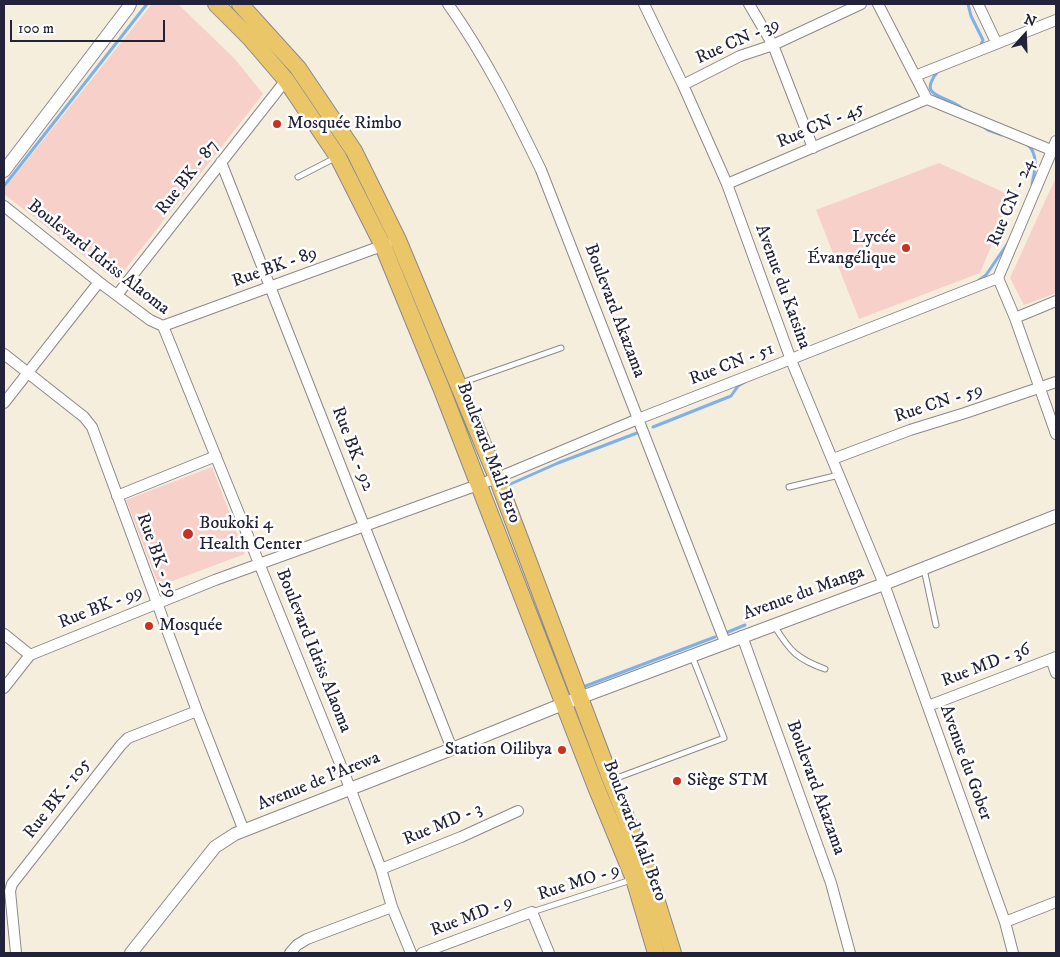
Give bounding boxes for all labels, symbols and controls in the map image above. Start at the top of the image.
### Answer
scale bar [12,10,168,42]
north arrow [1000,10,1050,60]
text: N [1022,10,1039,31]
street label: Rue CN - 39 [693,14,783,70]
text: 100 m [18,19,54,38]
street label: Rue CN - 45 [774,98,868,154]
place label: Mosquée Rimbo [287,113,402,135]
marker: Mosquée Rimbo [271,118,283,130]
street label: Rue BK - 87 [152,136,224,220]
street label: Rue CN - 24 [984,156,1040,250]
street label: Boulevard Idriss Alaoma [23,196,173,320]
street label: Avenue du Katsina [749,222,815,352]
place label: Lycée Évangélique [807,227,896,270]
street label: Boulevard Akazama [579,241,649,381]
marker: Lycée Évangélique [900,242,912,254]
street label: Rue BK - 89 [230,243,320,293]
street label: Rue CN - 51 [686,339,778,391]
street label: Boulevard Mali Bero [451,380,525,526]
street label: Rue CN - 59 [892,380,986,428]
street label: Rue BK - 92 [326,404,378,494]
street label: Rue BK - 59 [131,511,181,601]
place label: Boukoki 4 Health Center [199,513,302,556]
marker: Boukoki 4 Health Center [181,527,195,541]
street label: Avenue du Manga [741,562,867,626]
street label: Boulevard Idriss Alaoma [270,566,356,736]
street label: Rue BK - 99 [56,581,146,635]
place label: Mosquée [159,615,222,637]
marker: Mosquée [143,620,155,632]
street label: Rue MD - 36 [939,639,1033,693]
street label: Avenue du Gober [934,702,996,824]
street label: Boulevard Akazama [781,718,849,858]
place label: Station Oilibya [445,739,552,761]
marker: Station Oilibya [556,744,568,756]
street label: Avenue de l'Arewa [255,748,383,816]
street label: Rue BK - 105 [20,754,96,844]
street label: Boulevard Mali Bero [597,758,671,904]
place label: Siège STM [687,770,768,792]
marker: Siège STM [671,775,683,787]
street label: Rue MD - 3 [400,799,486,851]
street label: Rue MO - 9 [535,860,623,906]
street label: Rue MD - 9 [428,892,516,942]

